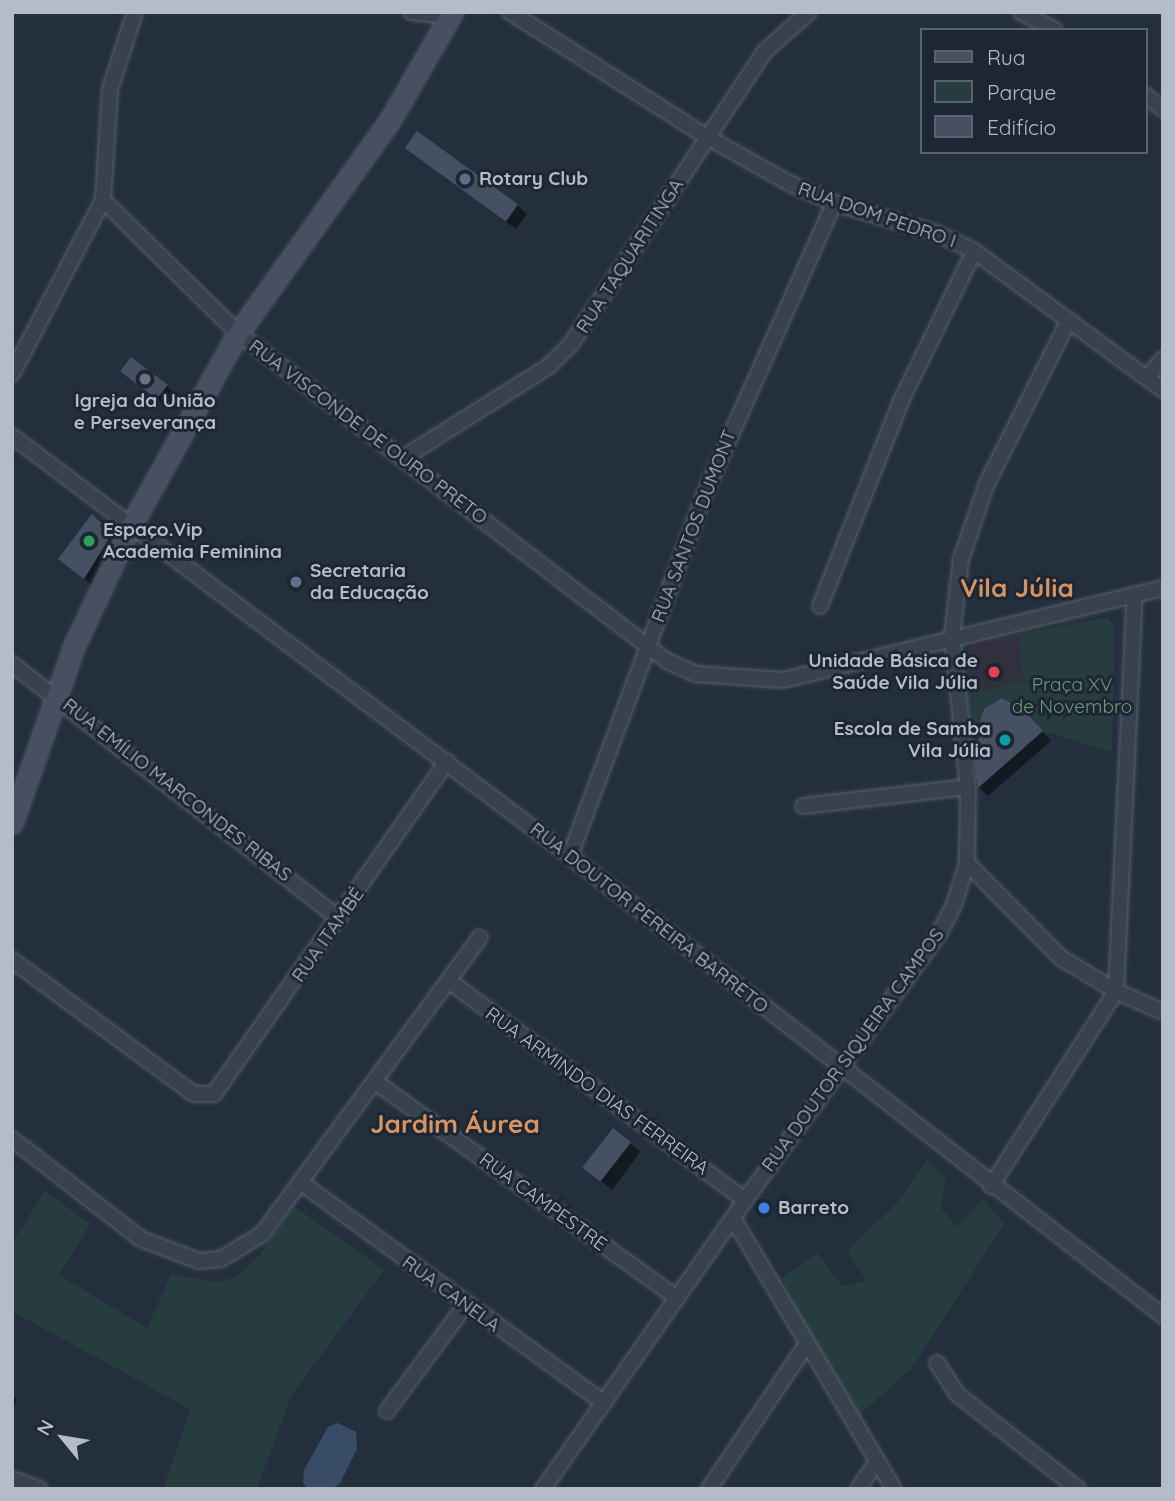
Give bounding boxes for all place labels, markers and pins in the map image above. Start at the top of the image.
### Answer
place label: Rotary Club [479,168,588,190]
marker: Rotary Club [457,171,473,187]
marker: Igreja da União e Perseverança [137,371,153,387]
place label: Igreja da União e Perseverança [74,390,216,434]
place label: Espaço.Vip Academia Feminina [103,519,282,563]
marker: Espaço.Vip Academia Feminina [81,533,97,549]
place label: Secretaria da Educação [310,560,429,604]
marker: Secretaria da Educação [288,574,304,590]
place label: Unidade Básica de Saúde Vila Júlia [808,650,978,694]
marker: Unidade Básica de Saúde Vila Júlia [984,662,1004,682]
place label: Escola de Samba Vila Júlia [834,718,991,762]
marker: Escola de Samba Vila Júlia [997,732,1013,748]
place label: Barreto [778,1197,849,1219]
marker: Barreto [756,1200,772,1216]

